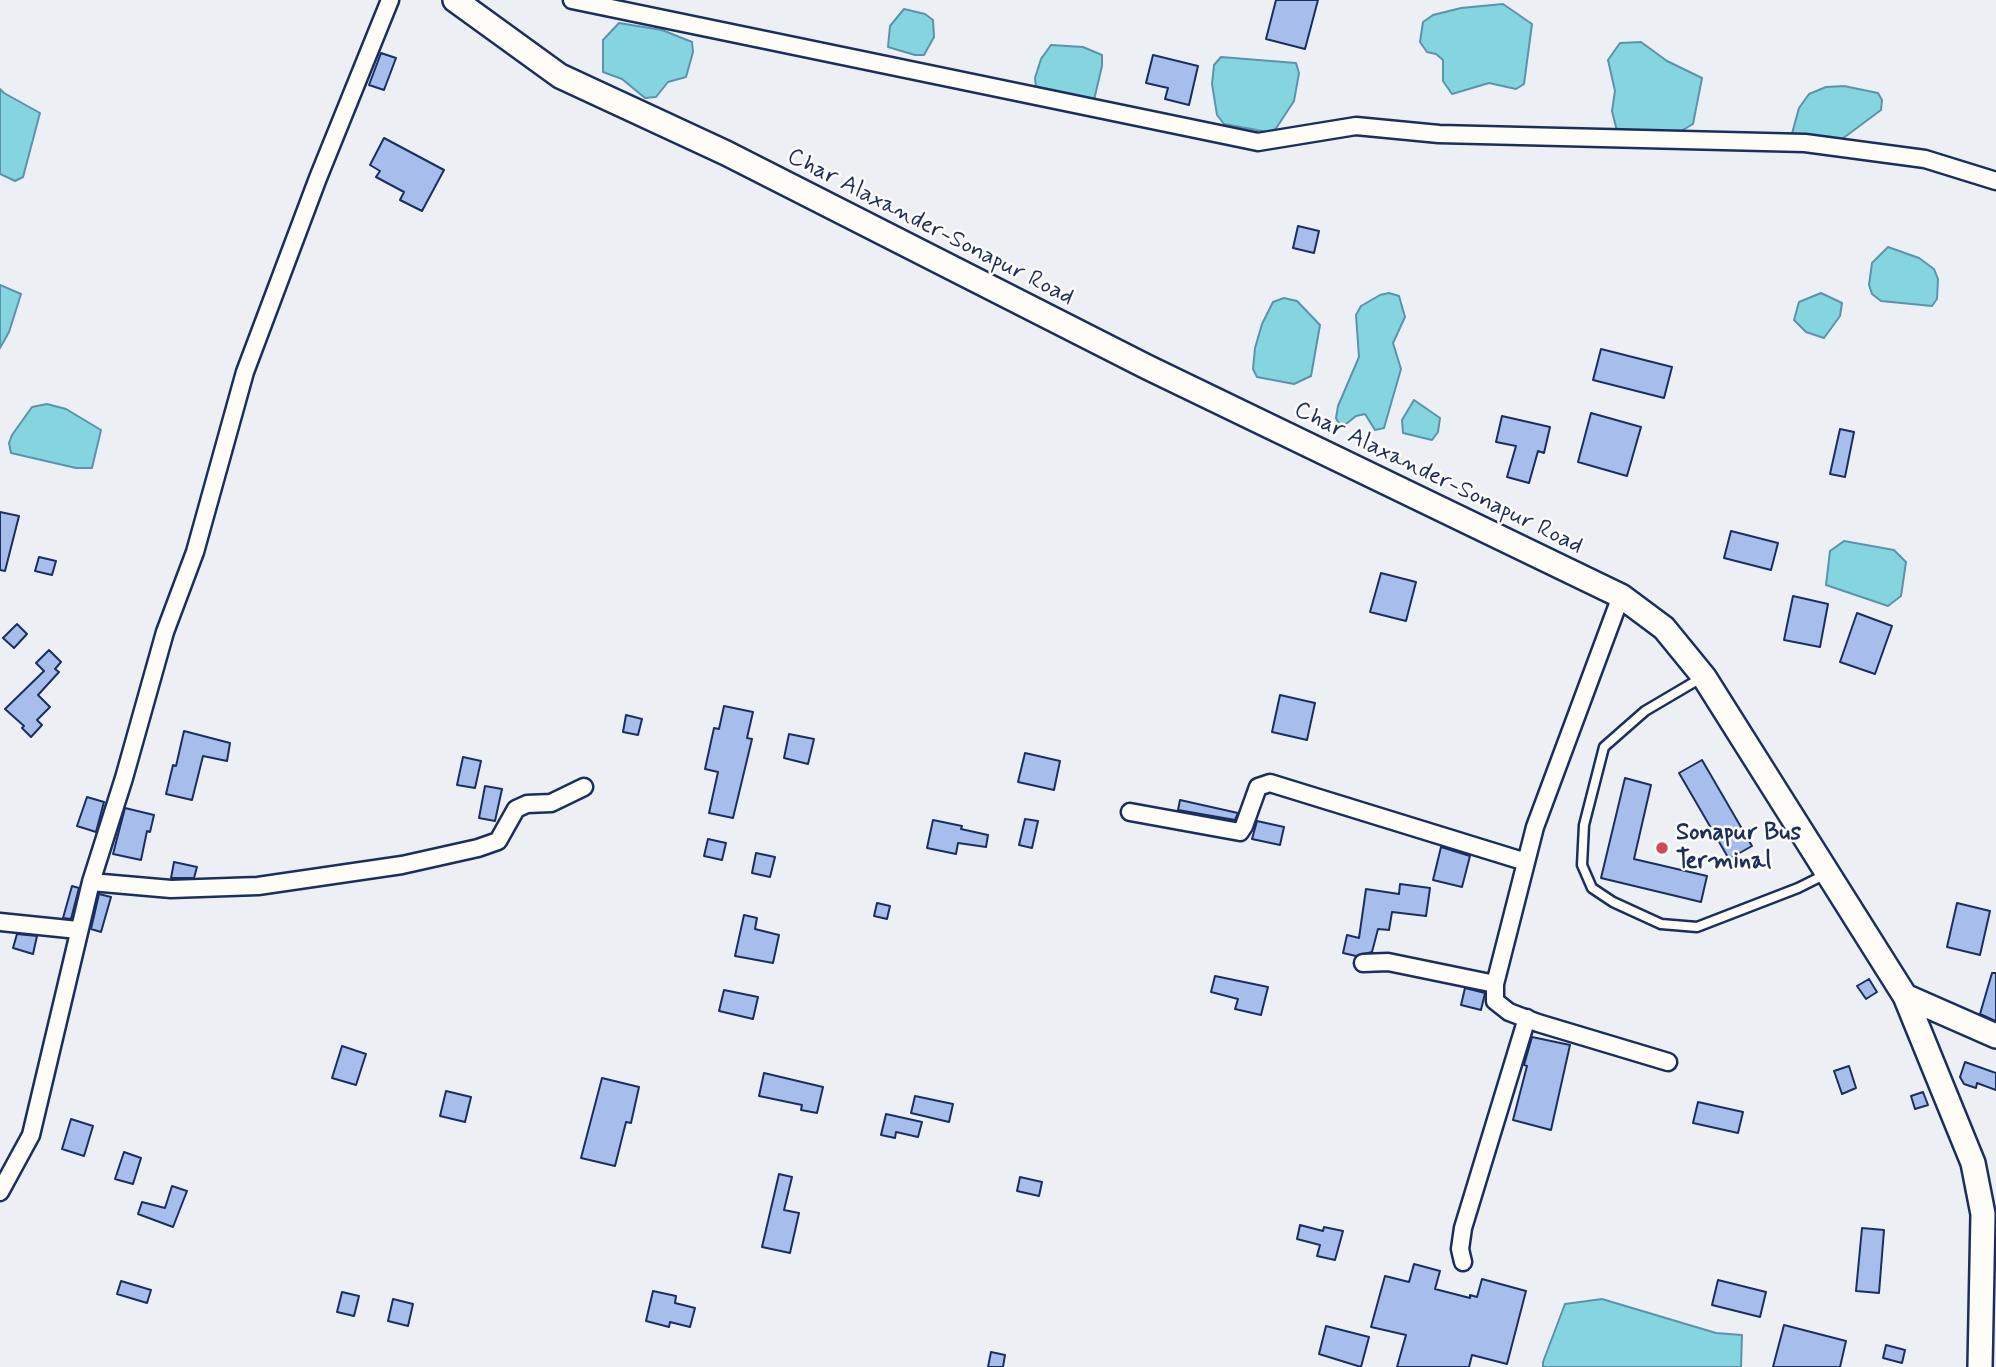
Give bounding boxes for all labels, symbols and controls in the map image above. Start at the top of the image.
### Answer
street label: Char Alaxander-Sonapur Road [782,143,1078,313]
street label: Char Alaxander-Sonapur Road [1289,396,1587,562]
place label: Sonapur Bus Terminal [1676,820,1801,876]
marker: Sonapur Bus Terminal [1654,840,1670,856]

